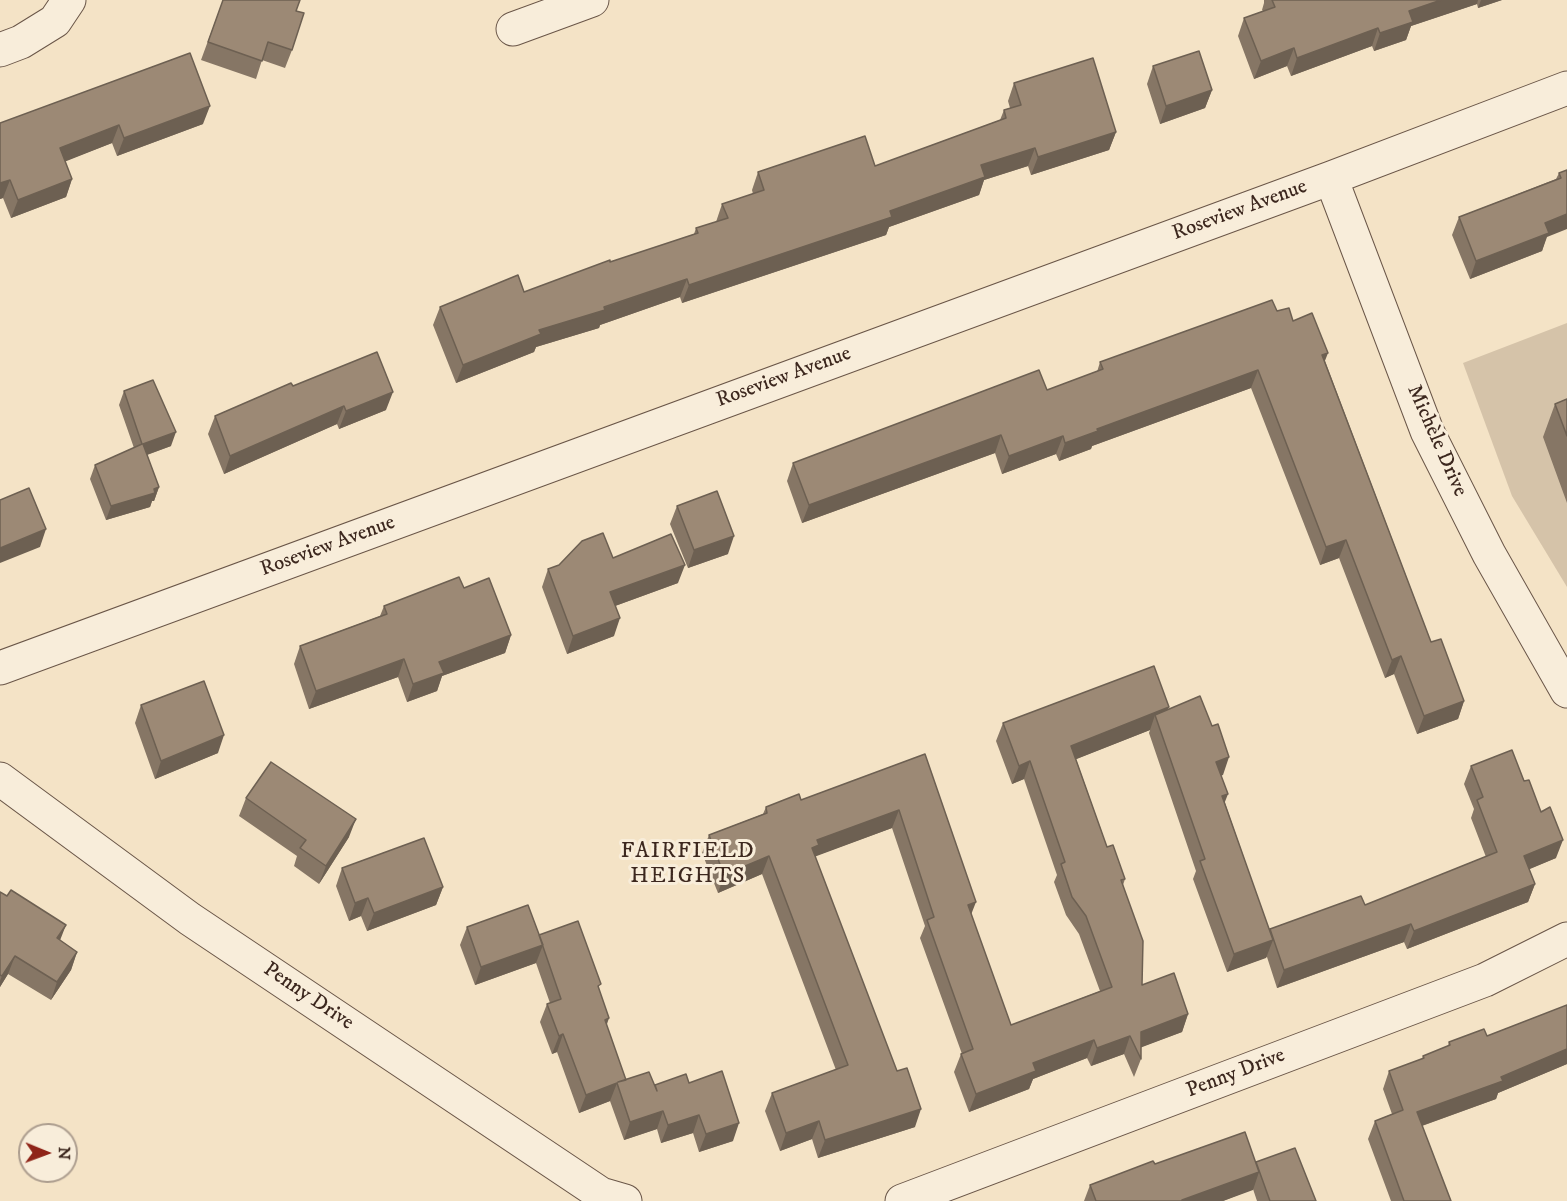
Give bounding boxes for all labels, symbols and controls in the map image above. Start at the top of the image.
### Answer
street label: Roseview Avenue [1169,175,1311,247]
street label: Roseview Avenue [713,342,855,414]
street label: Michèle Drive [1400,381,1472,501]
street label: Roseview Avenue [257,511,399,583]
district label: FAIRFIELD HEIGHTS [621,839,755,890]
street label: Penny Drive [258,958,358,1036]
street label: Penny Drive [1183,1044,1289,1104]
north arrow [18,1123,78,1183]
text: N [54,1147,74,1160]

